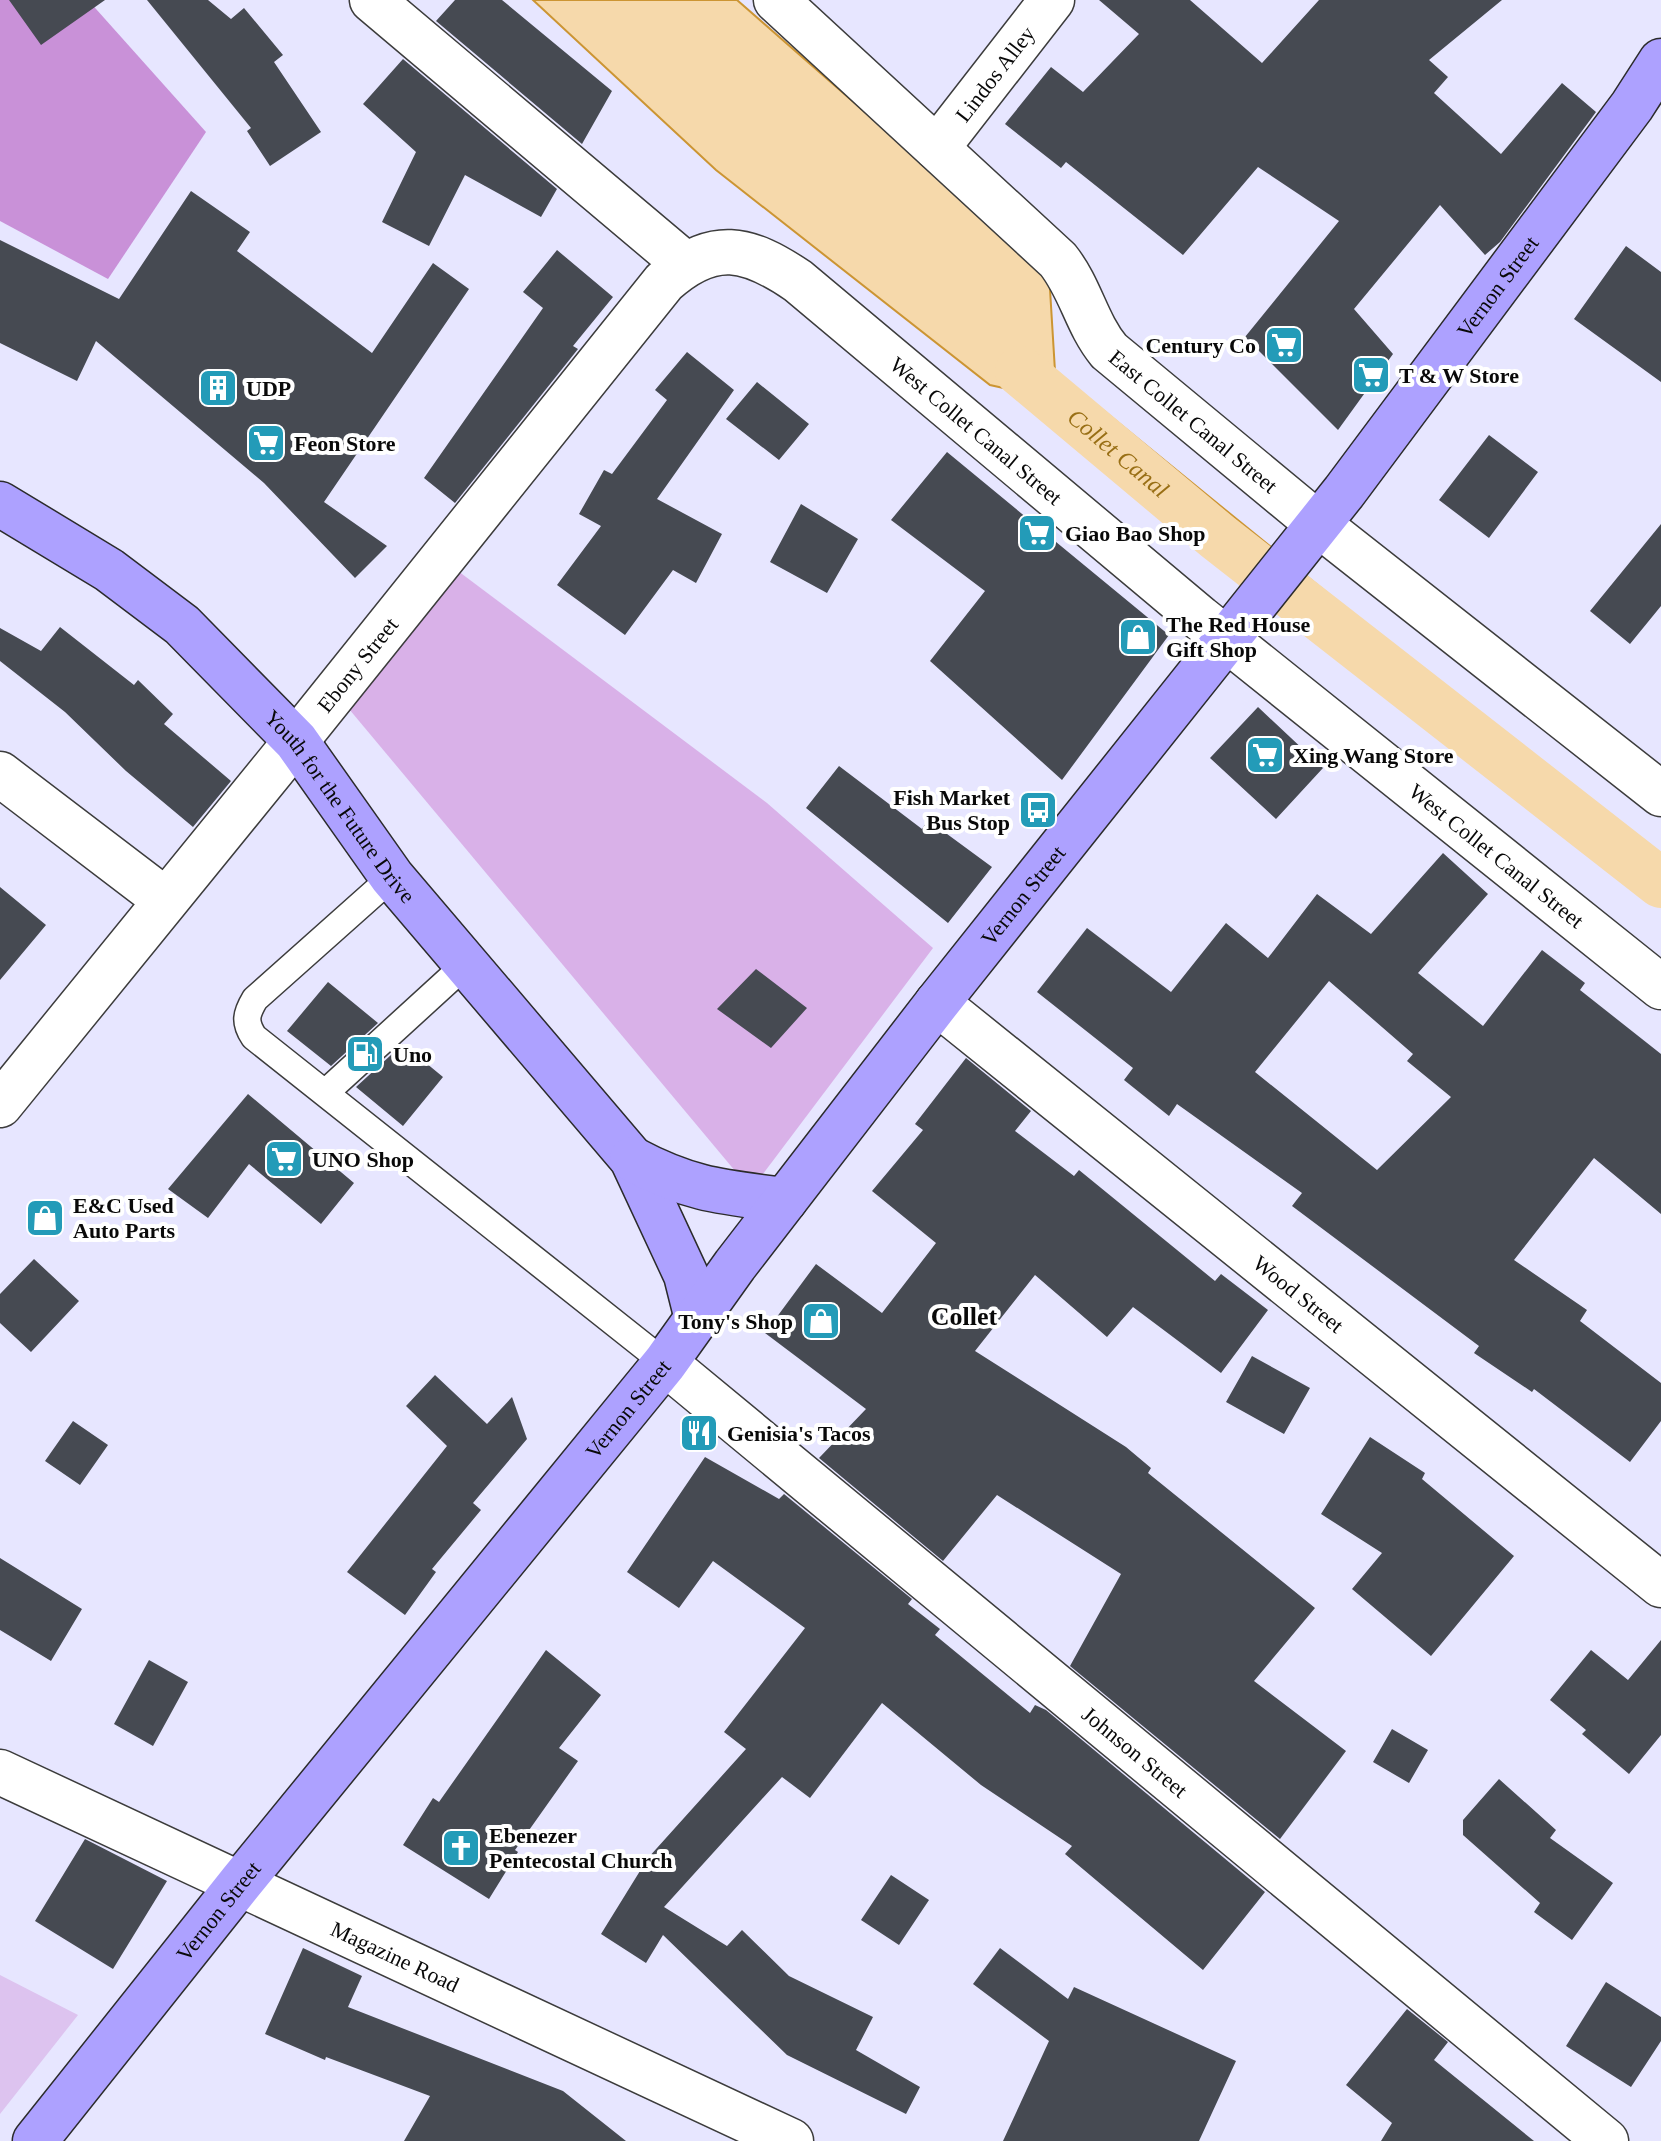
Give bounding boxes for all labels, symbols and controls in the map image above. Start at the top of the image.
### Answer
street label: Lindos Alley [950,21,1040,127]
street label: Vernon Street [1452,231,1544,343]
supermarket icon: Century Co [1263,324,1305,366]
place label: Century Co [1145,333,1256,358]
street label: East Collet Canal Street [1105,342,1283,498]
street label: West Collet Canal Street [885,352,1067,510]
supermarket icon: T & W Store [1350,354,1392,396]
place label: T & W Store [1399,363,1519,388]
building icon: UDP [197,367,239,409]
place label: UDP [246,376,291,401]
water label: Collet Canal [1062,402,1174,504]
supermarket icon: Feon Store [245,422,287,464]
place label: Feon Store [294,431,396,456]
supermarket icon: Giao Bao Shop [1016,512,1058,554]
place label: Giao Bao Shop [1065,521,1206,546]
street label: Ebony Street [312,612,403,717]
place label: The Red House Gift Shop [1166,612,1310,662]
shop icon: The Red House Gift Shop [1117,616,1159,658]
street label: Youth for the Future Drive [259,705,420,908]
supermarket icon: Xing Wang Store [1244,734,1286,776]
place label: Xing Wang Store [1293,743,1454,768]
street label: West Collet Canal Street [1404,778,1589,933]
place label: Fish Market Bus Stop [893,785,1011,835]
bus stop icon: Fish Market Bus Stop [1017,789,1059,831]
street label: Vernon Street [976,841,1070,951]
fuel station icon: Uno [344,1033,386,1075]
place label: Uno [393,1042,432,1067]
supermarket icon: UNO Shop [263,1138,305,1180]
place label: UNO Shop [312,1147,414,1172]
place label: E&C Used Auto Parts [73,1193,175,1243]
shop icon: E&C Used Auto Parts [24,1197,66,1239]
street label: Wood Street [1248,1250,1349,1338]
shop icon: Tony's Shop [800,1300,842,1342]
district label: Collet [931,1302,998,1331]
place label: Tony's Shop [678,1309,793,1334]
street label: Vernon Street [580,1355,676,1464]
restaurant icon: Genisia's Tacos [678,1412,720,1454]
place label: Genisia's Tacos [727,1421,871,1446]
street label: Johnson Street [1077,1701,1192,1803]
place label: Ebenezer Pentecostal Church [489,1823,673,1873]
church icon: Ebenezer Pentecostal Church [440,1827,482,1869]
street label: Vernon Street [171,1856,266,1966]
street label: Magazine Road [327,1916,463,1997]

